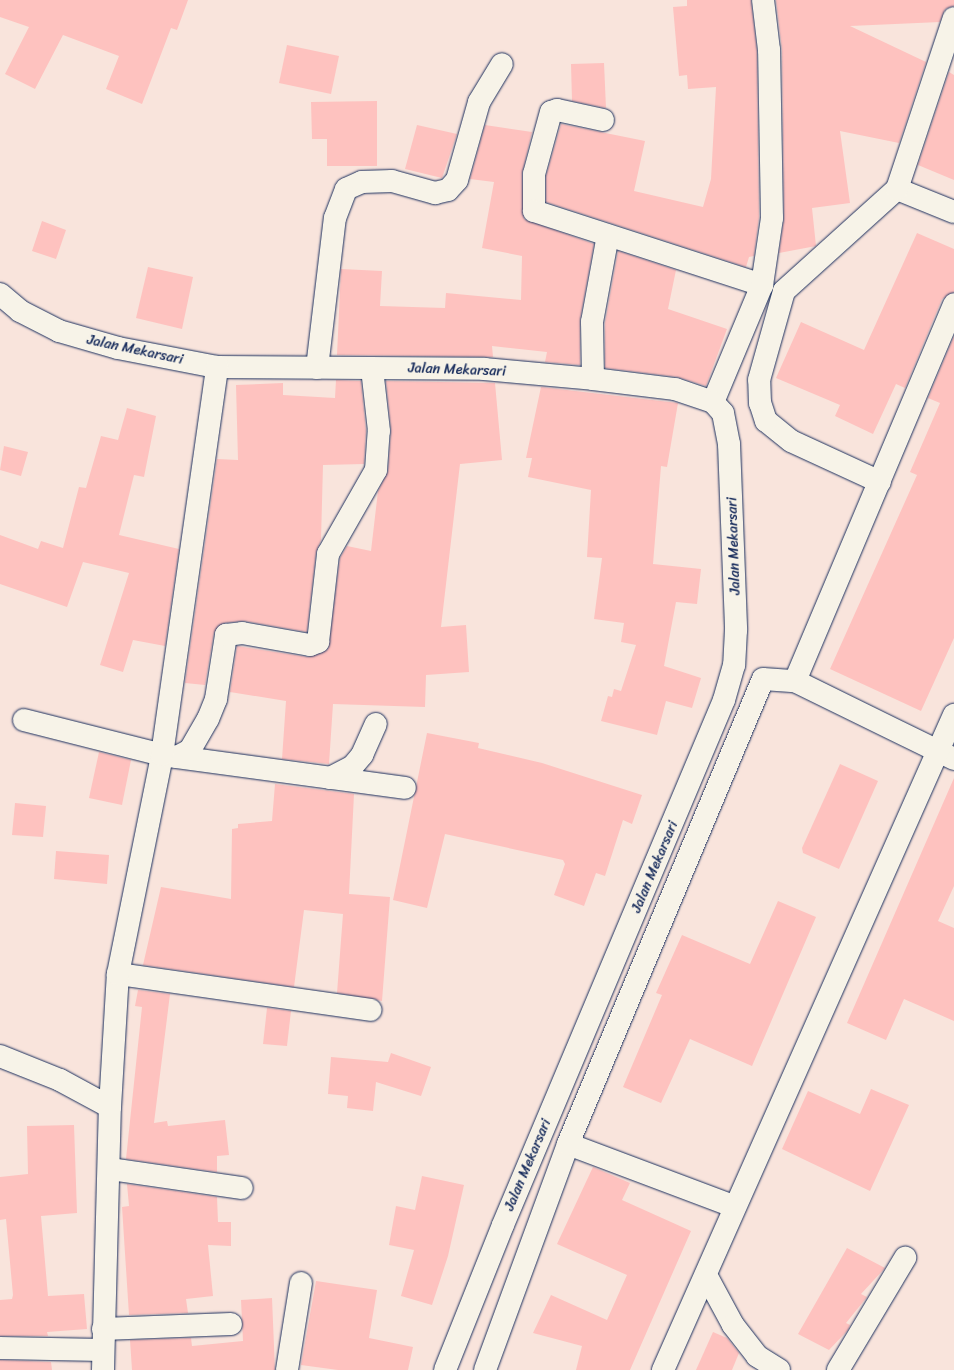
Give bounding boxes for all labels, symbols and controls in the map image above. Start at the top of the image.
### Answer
street label: Jalan Mekarsari [86,332,184,368]
street label: Jalan Mekarsari [408,360,506,380]
street label: Jalan Mekarsari [724,497,744,595]
street label: Jalan Mekarsari [628,819,682,915]
street label: Jalan Mekarsari [501,1117,555,1213]

